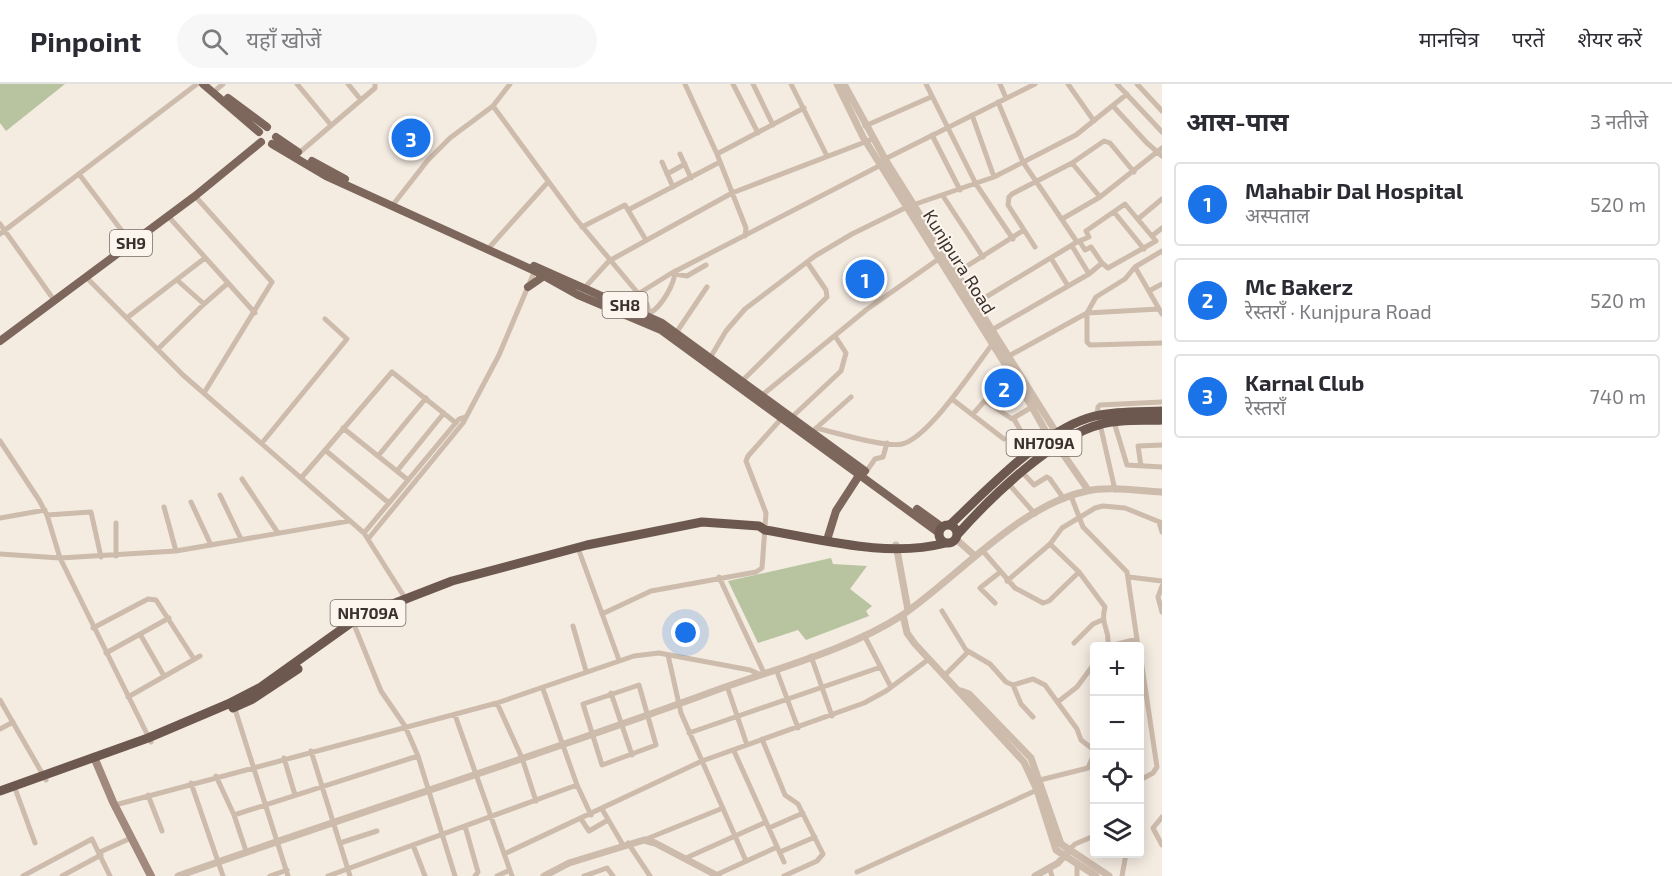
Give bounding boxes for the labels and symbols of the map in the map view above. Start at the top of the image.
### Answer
pin: 3 [392,116,430,160]
street label: Kunjpura Road [919,205,1001,318]
road number: SH9 [110,230,152,256]
pin: 1 [846,256,884,302]
road number: SH8 [602,292,648,318]
pin: 2 [984,366,1024,410]
road number: NH709A [1006,430,1082,456]
road number: NH709A [330,600,406,626]
your location [671,618,700,647]

